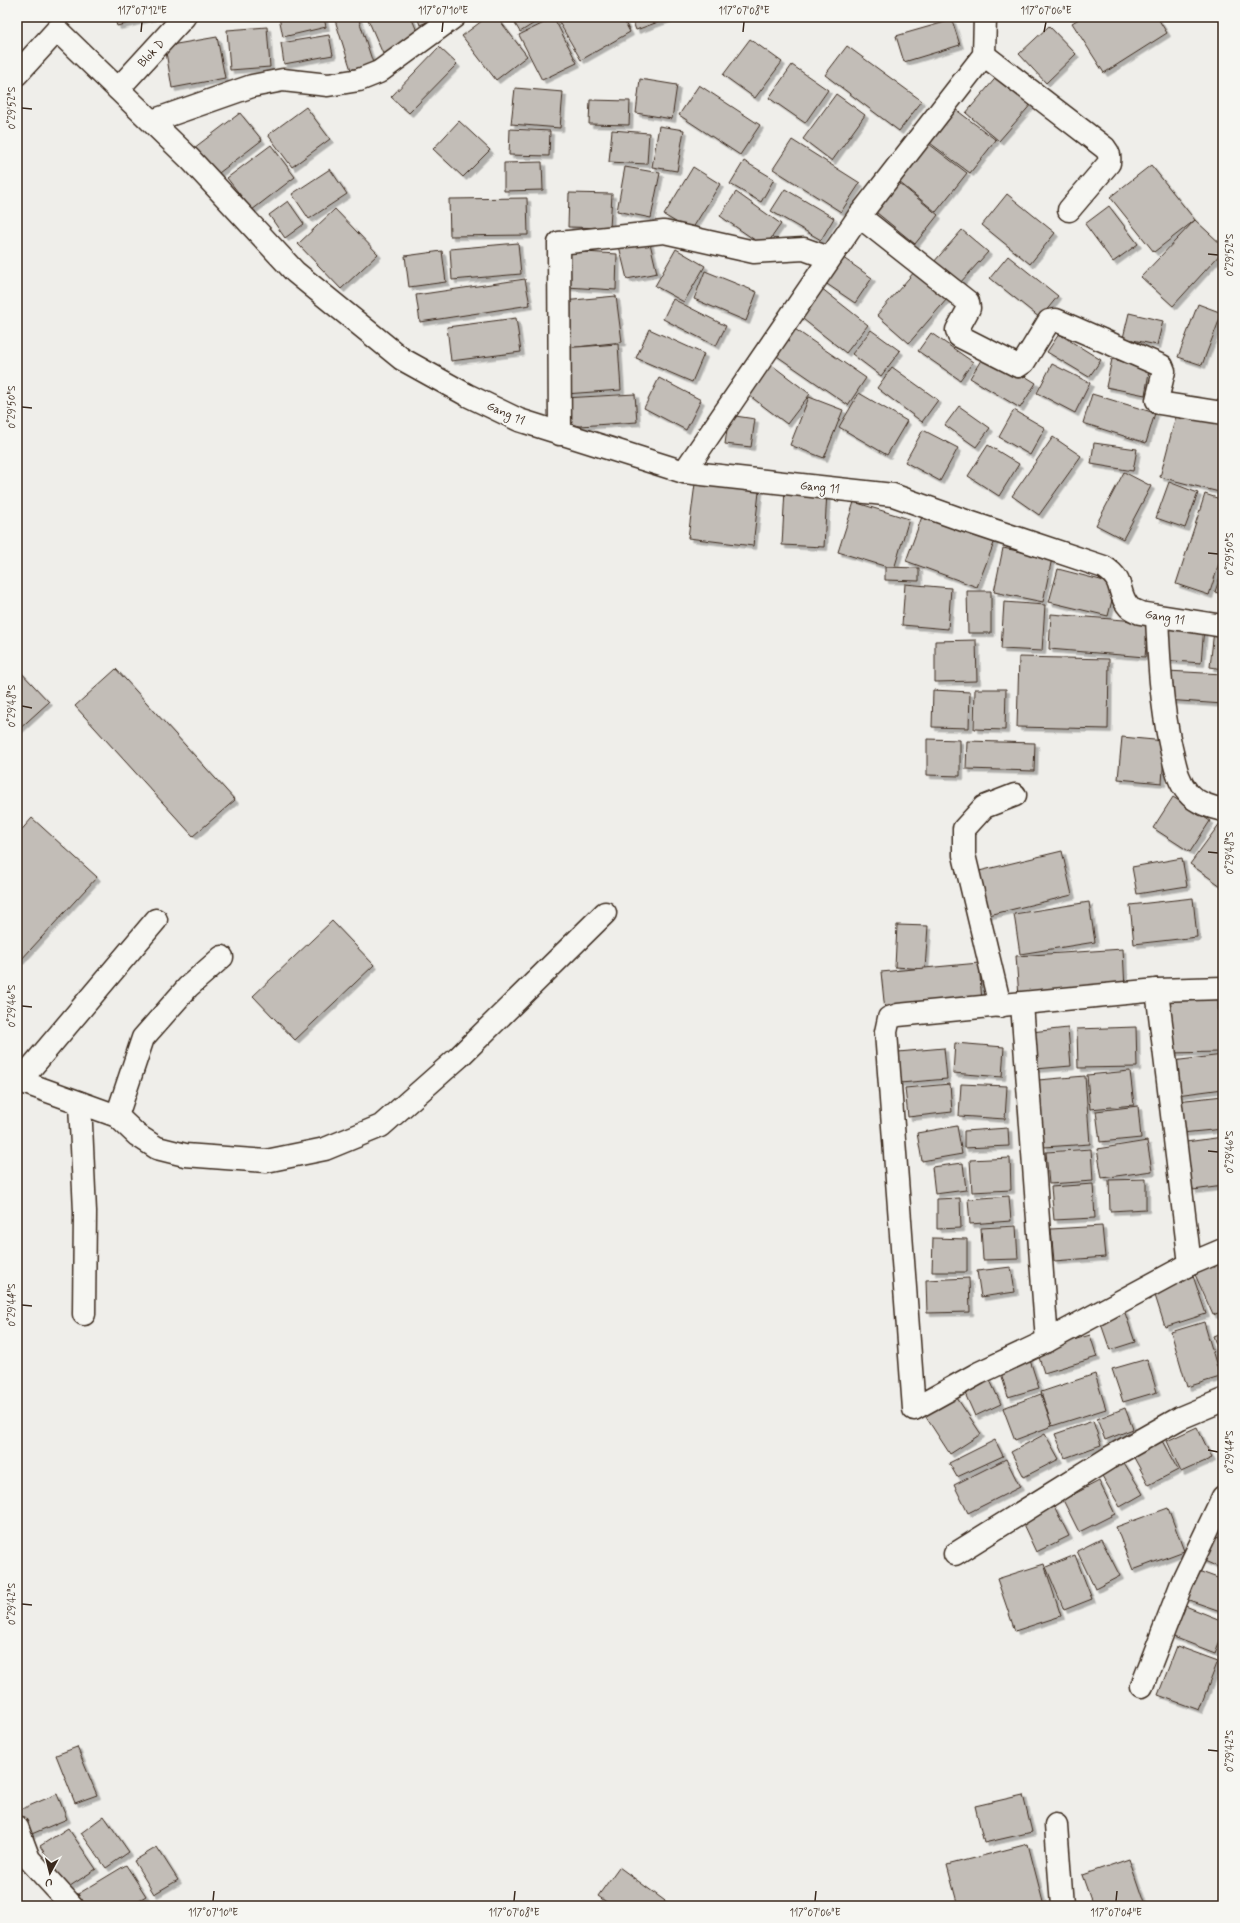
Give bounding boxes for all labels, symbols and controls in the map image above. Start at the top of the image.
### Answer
text: 117°07'12"E [117,4,167,18]
text: 117°07'10"E [418,4,468,18]
text: 117°07'08"E [718,4,770,18]
text: 117°07'06"E [1020,4,1072,18]
street label: Blok D [135,36,169,71]
text: 0°29'52"S [5,86,19,129]
text: 0°29'52"S [1223,233,1237,276]
text: 0°29'50"S [5,385,19,428]
street label: Gang 11 [484,398,527,429]
street label: Gang 11 [799,478,841,498]
text: 0°29'50"S [1223,532,1237,575]
street label: Gang 11 [1144,607,1186,629]
text: 0°29'48"S [5,684,19,727]
text: 0°29'48"S [1223,831,1237,874]
text: 0°29'46"S [5,984,19,1027]
text: 0°29'46"S [1223,1130,1237,1173]
text: 0°29'44"S [5,1283,19,1327]
text: 0°29'44"S [1223,1430,1237,1474]
text: 0°29'42"S [5,1582,19,1625]
text: 0°29'42"S [1223,1729,1237,1772]
north arrow [30,1853,70,1893]
text: U [44,1875,53,1889]
text: 117°07'10"E [188,1906,238,1920]
text: 117°07'08"E [488,1906,540,1920]
text: 117°07'06"E [789,1906,841,1920]
text: 117°07'04"E [1090,1906,1142,1920]

